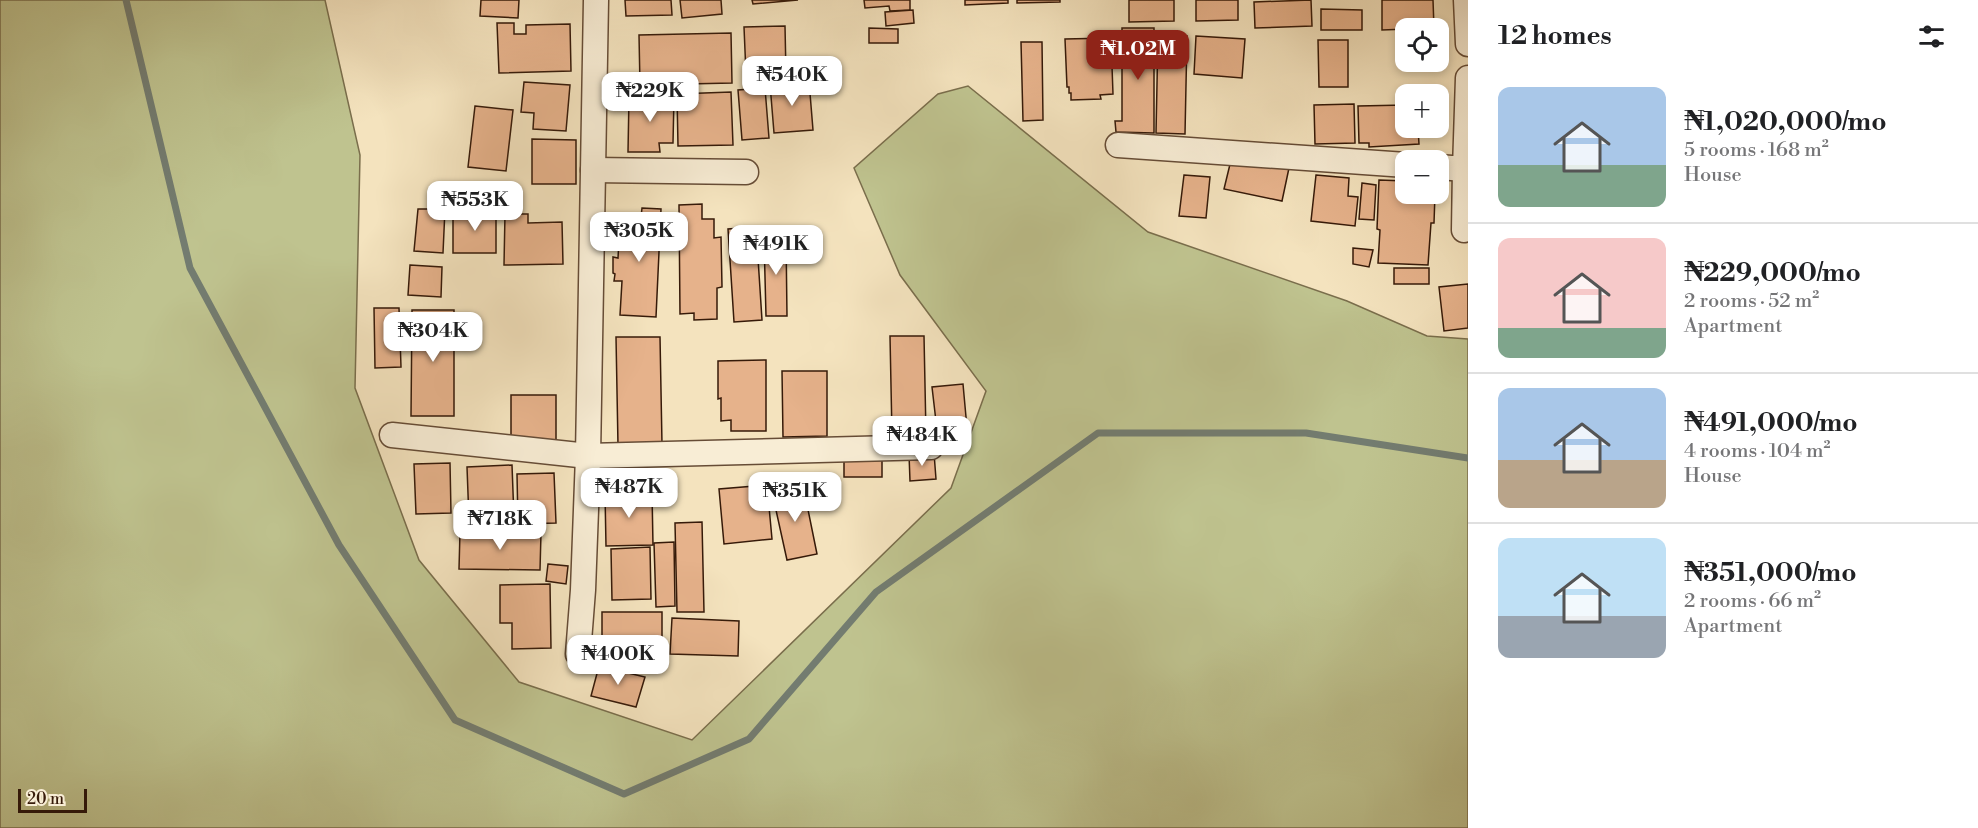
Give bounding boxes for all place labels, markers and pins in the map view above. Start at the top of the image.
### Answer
pin: ₦1.02M [1089,30,1187,81]
pin: ₦540K [750,56,834,107]
pin: ₦229K [608,72,692,123]
pin: ₦553K [433,181,517,232]
pin: ₦305K [597,212,681,263]
pin: ₦491K [734,225,818,276]
pin: ₦304K [391,312,475,363]
pin: ₦484K [880,416,964,467]
pin: ₦487K [587,468,671,519]
pin: ₦351K [753,472,837,523]
pin: ₦718K [458,500,542,551]
pin: ₦400K [576,635,660,686]

